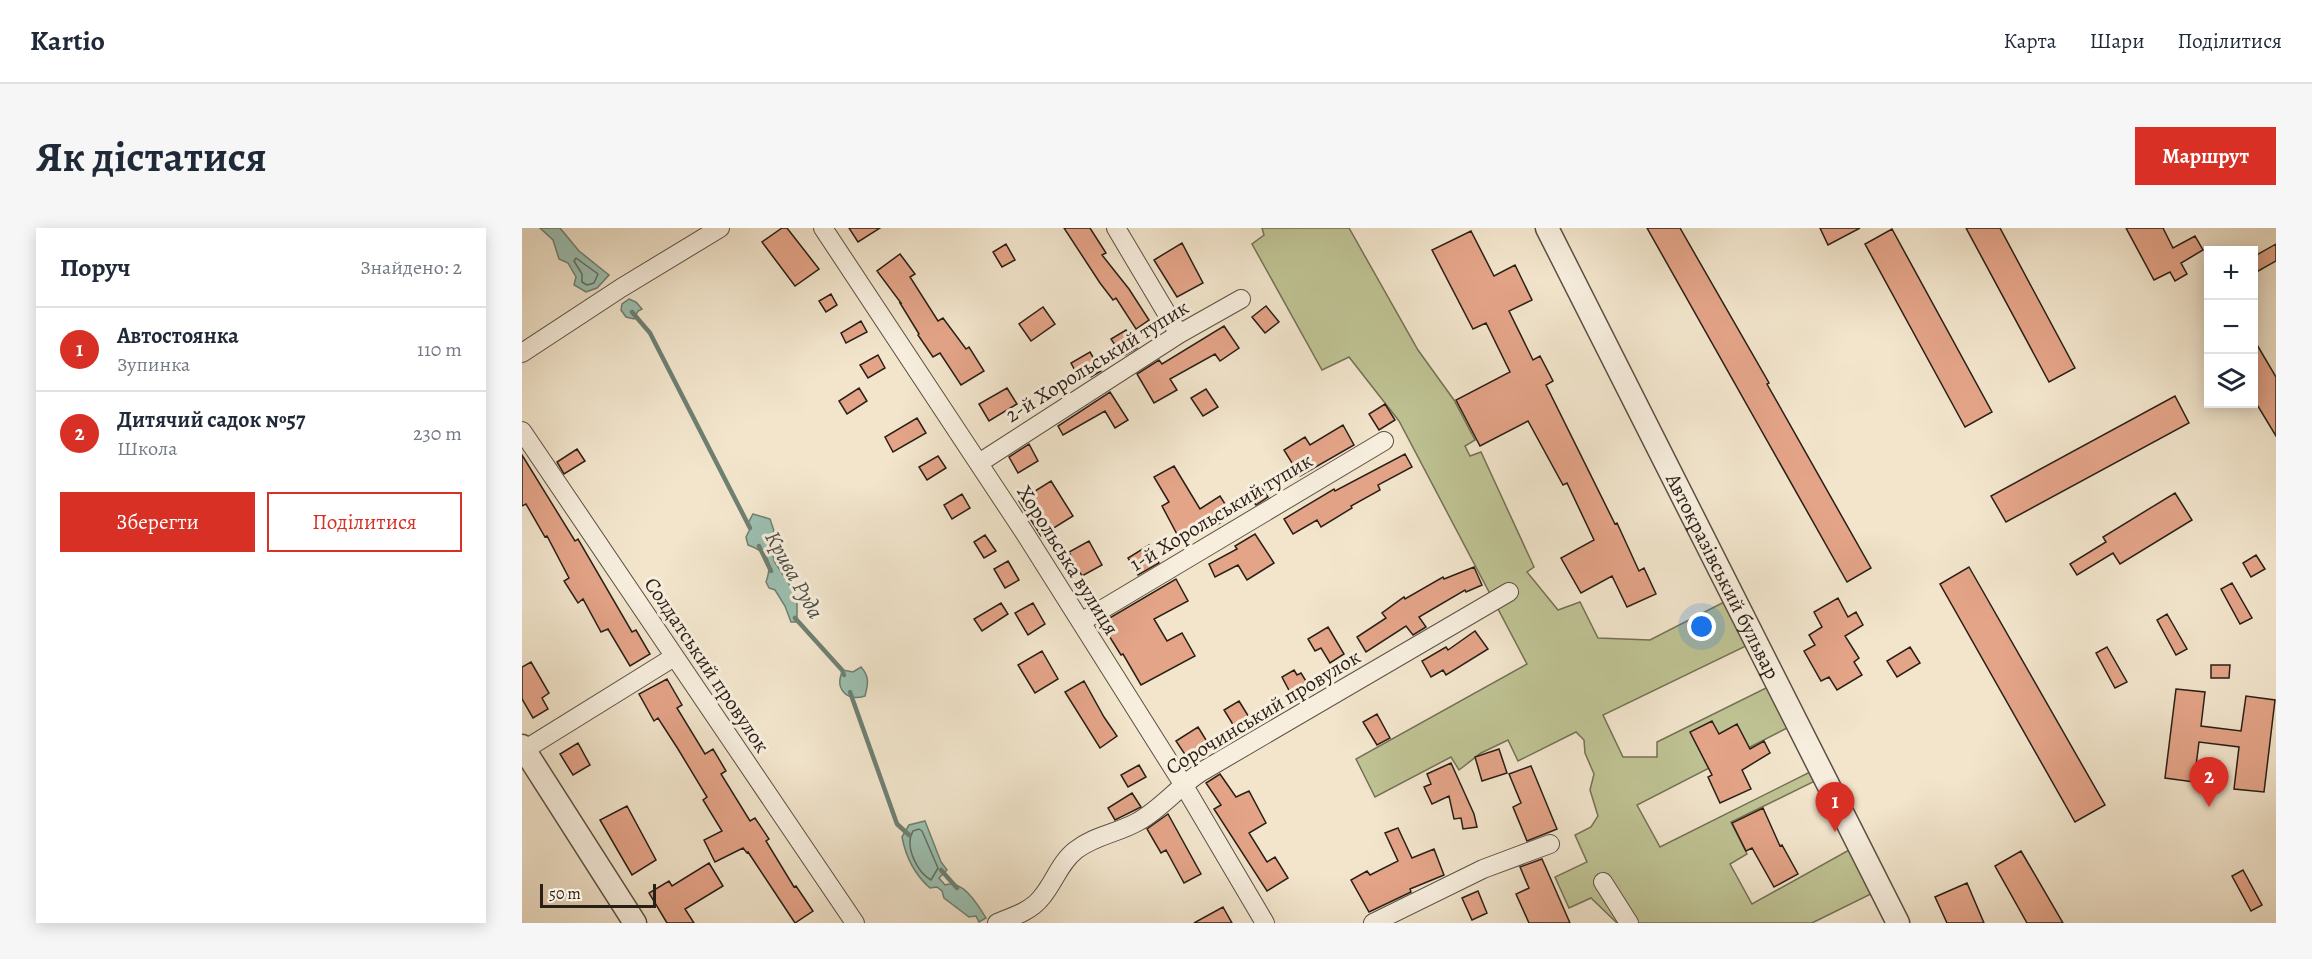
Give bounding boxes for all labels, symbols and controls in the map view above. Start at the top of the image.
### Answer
text: Kartio [30,22,105,60]
text: Карта [2004,27,2056,55]
text: Шари [2089,27,2144,55]
text: Поділитися [2177,27,2282,55]
button: Маршрут [2135,127,2276,185]
text: Як дістатися [36,128,267,185]
map controls [2204,246,2258,408]
button: + [2204,246,2258,300]
text: Поруч [60,250,131,285]
text: Знайдено: 2 [360,254,462,281]
street label: 2-й Хорольський тупик [1000,293,1194,429]
button: − [2204,300,2258,354]
text: Автостоянка [117,321,239,351]
text: 1 [76,336,83,363]
text: 110 m [417,336,462,363]
text: Зупинка [117,351,190,378]
button: layers [2204,354,2258,408]
text: Дитячий садок №57 [117,405,305,435]
text: 2 [75,420,84,447]
text: 230 m [413,420,462,447]
text: Школа [117,435,177,462]
street label: 1-й Хорольський тупик [1124,446,1318,578]
street label: Автокразівський бульвар [1659,468,1786,684]
street label: Хорольська вулиця [1011,480,1125,640]
button: Зберегти [60,492,255,552]
button: Поділитися [267,492,462,552]
water label: Крива Руда [758,526,830,624]
street label: Солдатський провулок [638,572,776,758]
your location [1687,612,1716,641]
street label: Сорочинський провулок [1160,643,1366,781]
pin: 2 [2190,758,2228,807]
pin: 1 [1816,782,1854,832]
scale bar [540,881,656,908]
text: 50 m [549,883,581,905]

